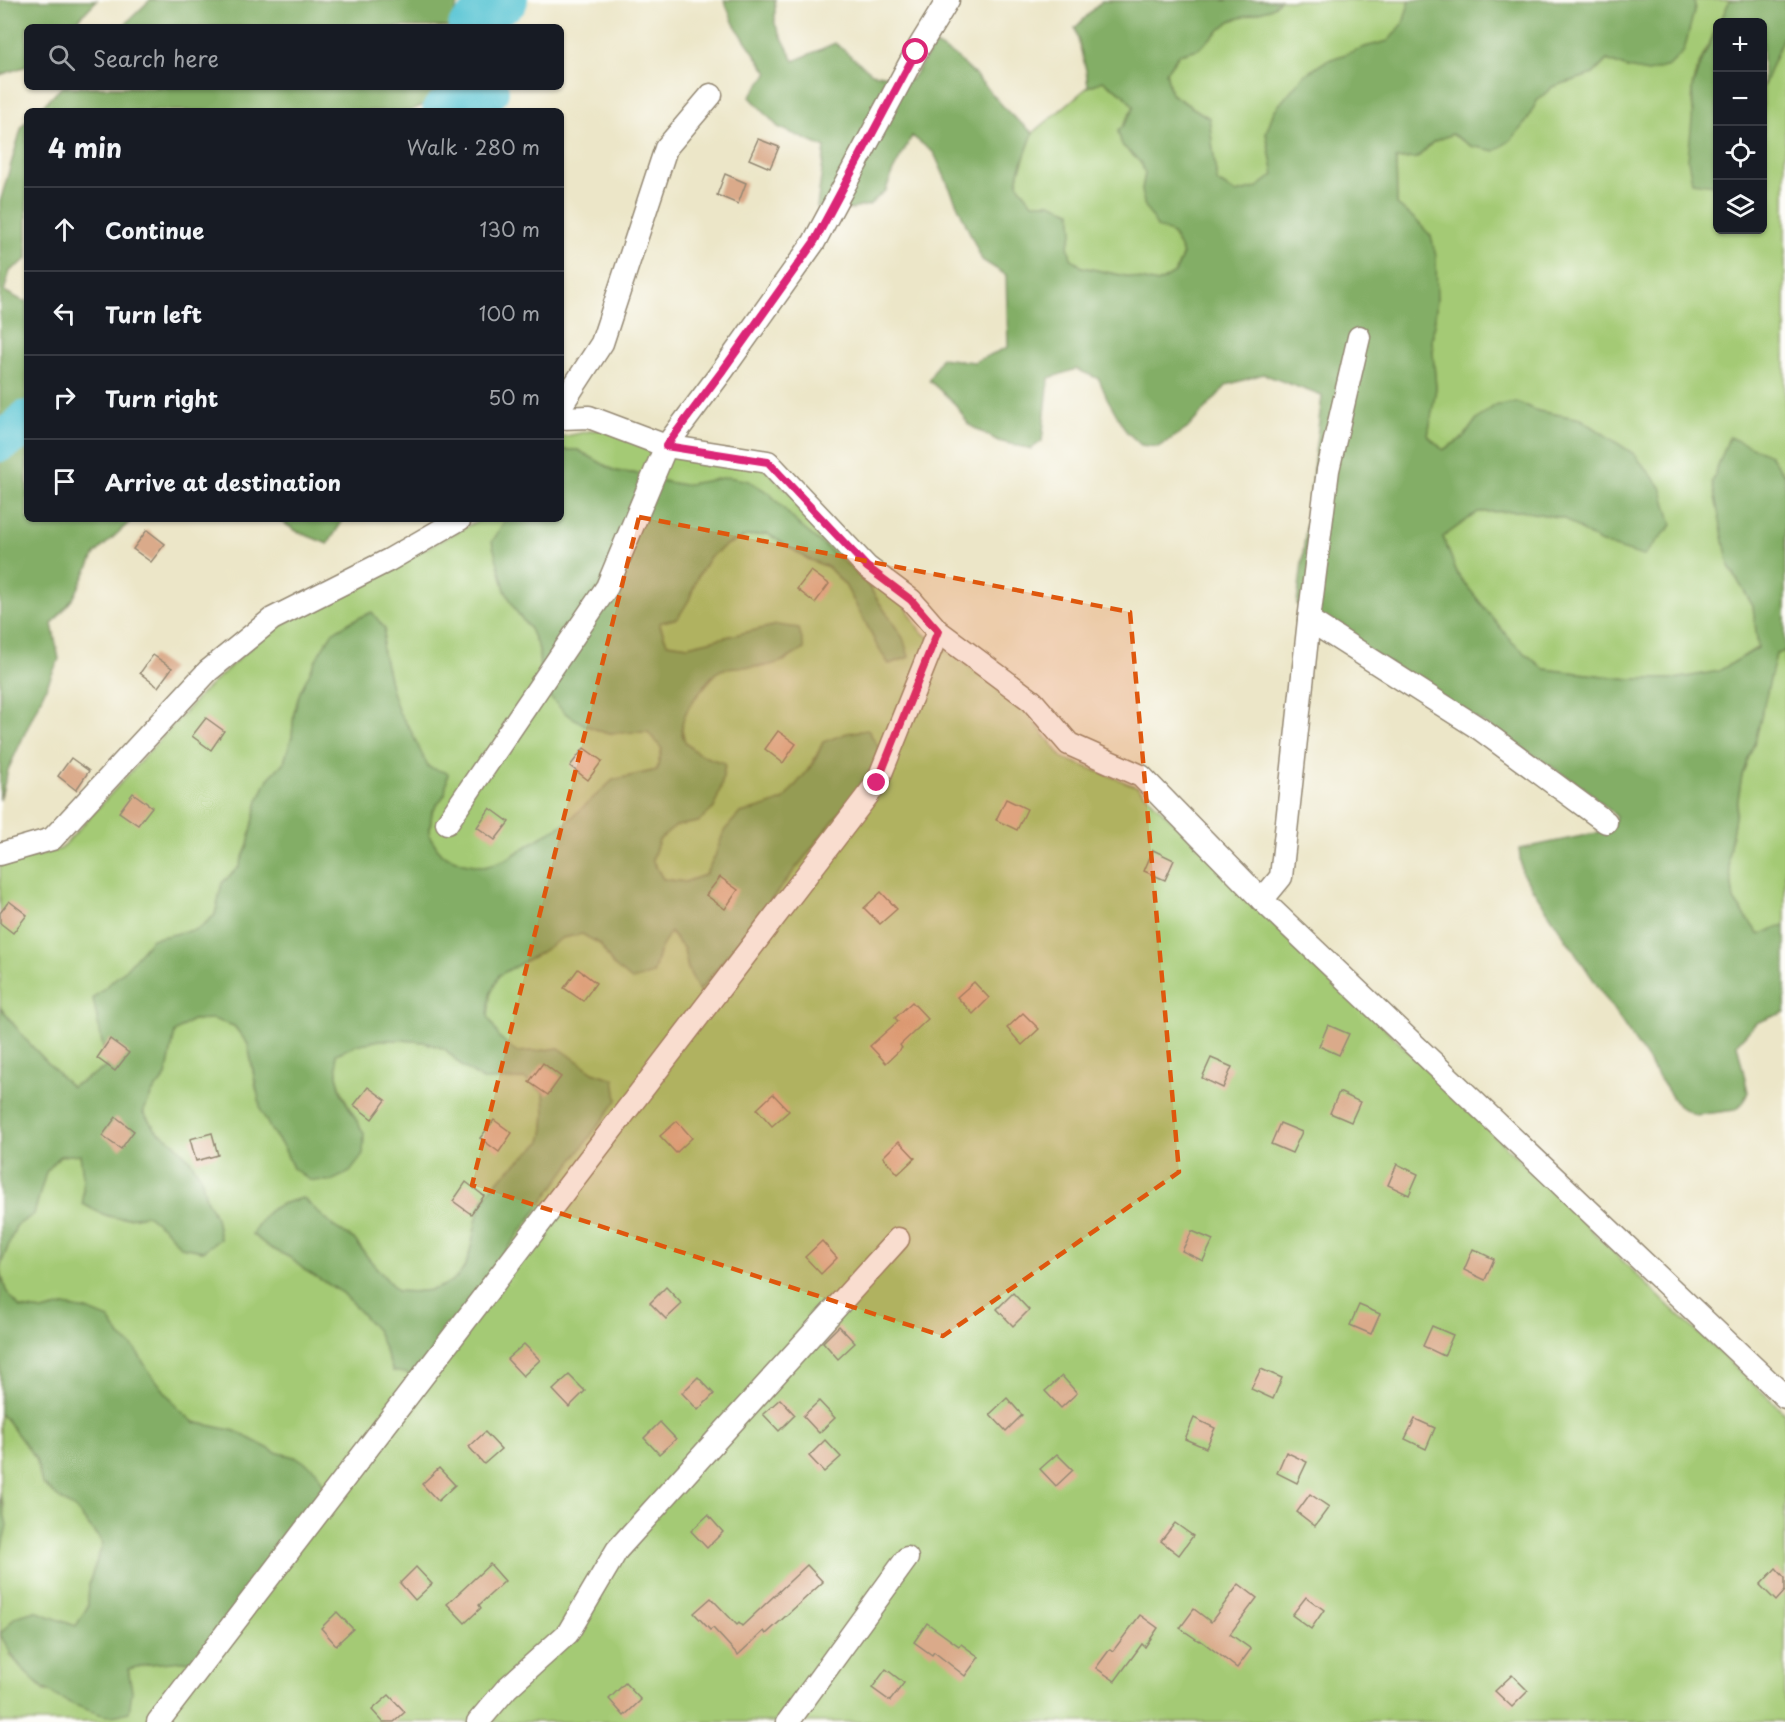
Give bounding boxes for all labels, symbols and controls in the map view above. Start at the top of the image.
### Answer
map controls [1713,18,1767,234]
button: + [1713,18,1767,72]
search box [24,24,564,90]
route start [902,38,928,64]
icon: search [45,41,78,74]
text: Search here [93,41,219,74]
button: − [1713,72,1767,126]
button: locate [1713,126,1767,180]
text: 4 min [48,128,122,167]
text: Walk · 280 m [407,132,540,162]
button: layers [1713,180,1767,234]
icon: ahead [48,213,81,246]
text: Continue [105,213,204,246]
text: 130 m [480,214,540,244]
icon: left [48,297,81,330]
text: Turn left [105,297,202,330]
text: 100 m [479,298,540,328]
icon: right [48,381,81,414]
text: Turn right [105,381,218,414]
text: 50 m [488,382,540,412]
icon: arrive [48,465,81,498]
text: Arrive at destination [105,465,341,498]
route end [863,769,889,795]

